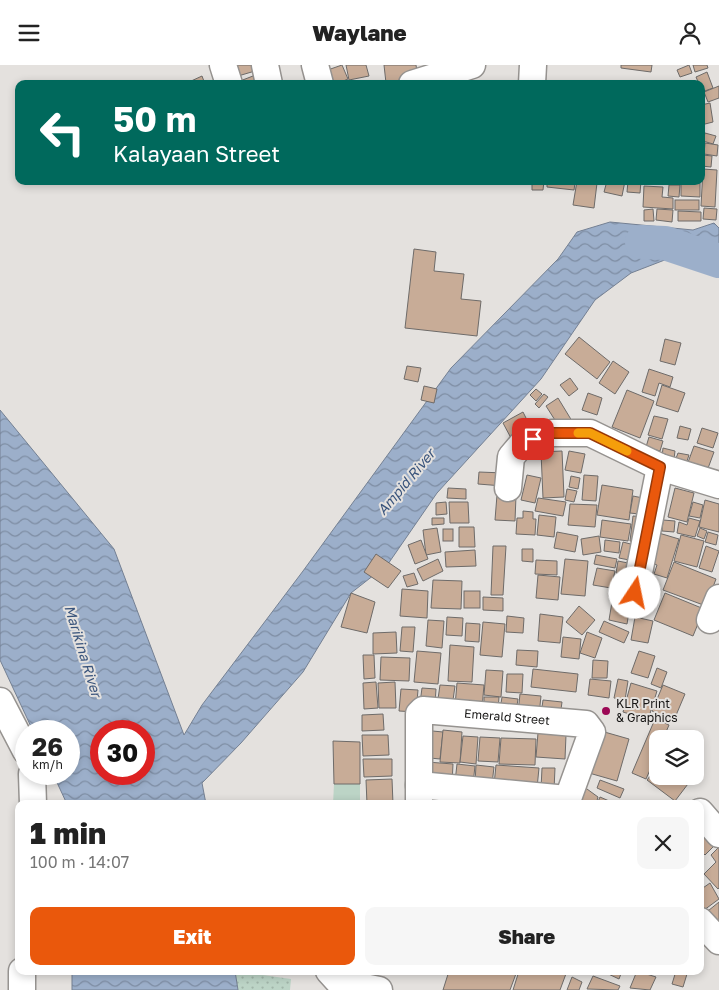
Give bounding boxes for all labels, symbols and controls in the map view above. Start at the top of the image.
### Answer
icon: menu [15,19,43,47]
text: Waylane [312,19,407,46]
icon: person [676,19,704,47]
text: 50 m [113,98,196,140]
icon: left [30,100,95,165]
text: Kalayaan Street [113,140,280,167]
pin [512,418,554,460]
icon: arrive [519,425,547,453]
water label: Ampid River [373,443,440,518]
position arrow [608,566,660,618]
water label: Marikina River [61,603,106,701]
place label: KLR Print & Graphics [616,696,678,725]
marker: KLR Print & Graphics [600,705,612,717]
street label: Emerald Street [464,706,551,728]
speed limit sign: 30 [90,720,155,785]
map controls [649,730,704,785]
button: layers [649,730,704,785]
text: 26 [32,731,63,762]
text: km/h [32,757,63,772]
text: 1 min [30,815,106,851]
button: close [637,817,689,869]
text: 100 m · 14:07 [30,852,129,872]
button: Exit [30,907,355,965]
button: Share [365,907,689,965]

